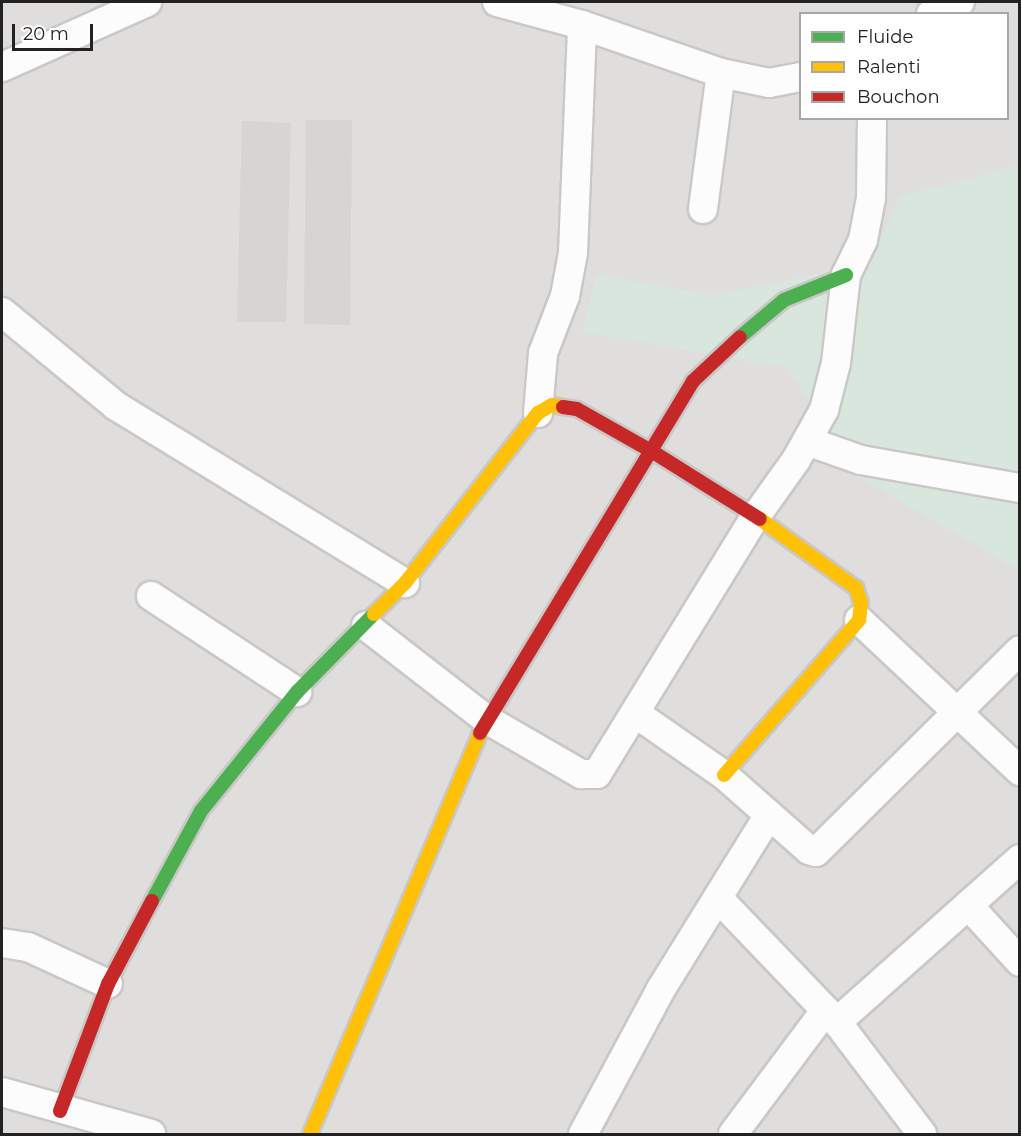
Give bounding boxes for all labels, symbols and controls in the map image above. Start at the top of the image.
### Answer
scale bar [15,12,96,50]
legend [799,12,1009,120]
text: 20 m [23,23,69,45]
text: Fluide [857,26,913,48]
text: Ralenti [857,56,921,78]
text: Bouchon [857,86,940,108]

